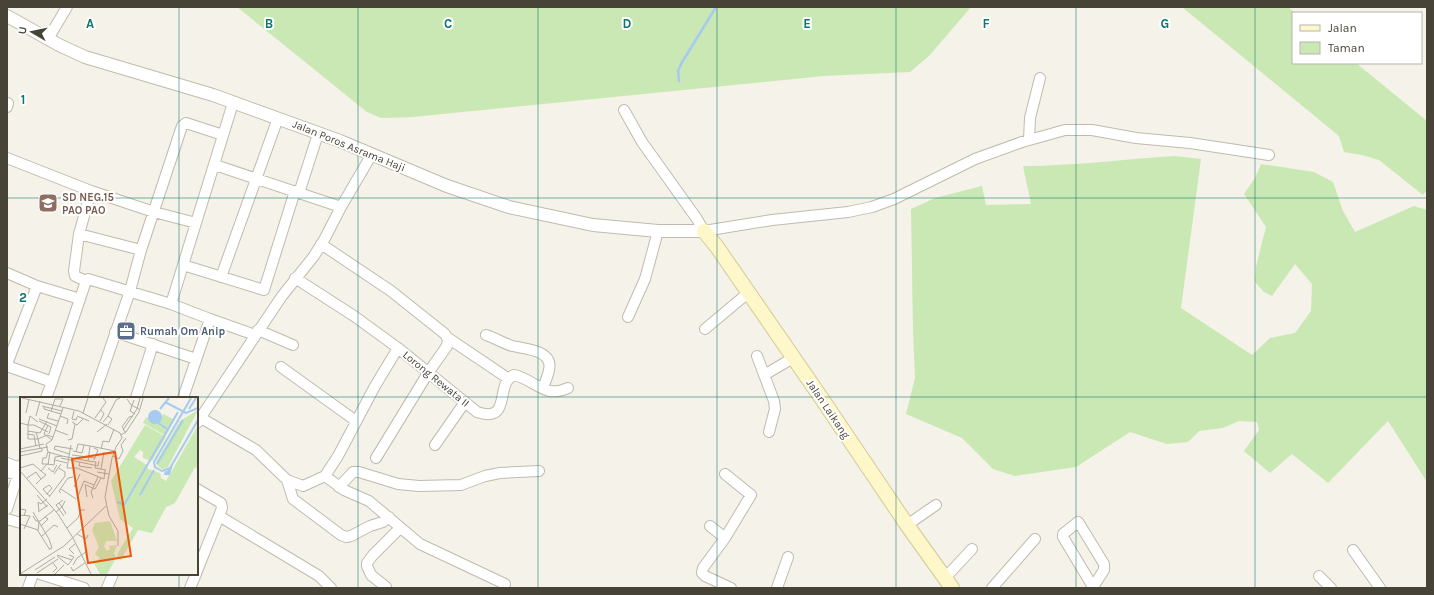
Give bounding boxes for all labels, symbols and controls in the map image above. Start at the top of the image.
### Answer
north arrow [12,12,52,52]
legend [1292,12,1422,64]
text: A [86,16,94,31]
text: B [265,16,273,31]
text: C [444,16,452,31]
text: D [623,16,632,31]
text: E [803,16,811,31]
text: F [982,16,990,31]
text: G [1161,16,1169,31]
text: Jalan [1328,21,1357,35]
text: U [16,26,30,35]
text: Taman [1328,41,1365,55]
text: 1 [21,92,25,107]
street label: Jalan Poros Asrama Haji [291,117,407,175]
place label: SD NEG.15 PAO PAO [62,191,114,217]
school or university icon: SD NEG.15 PAO PAO [37,192,59,214]
text: 2 [19,290,27,305]
office icon: Rumah Om Anip [115,320,137,342]
place label: Rumah Om Anip [140,325,226,338]
street label: Lorong Rewata II [400,348,472,410]
street label: Jalan Laikang [803,377,853,442]
inset map [20,397,198,575]

